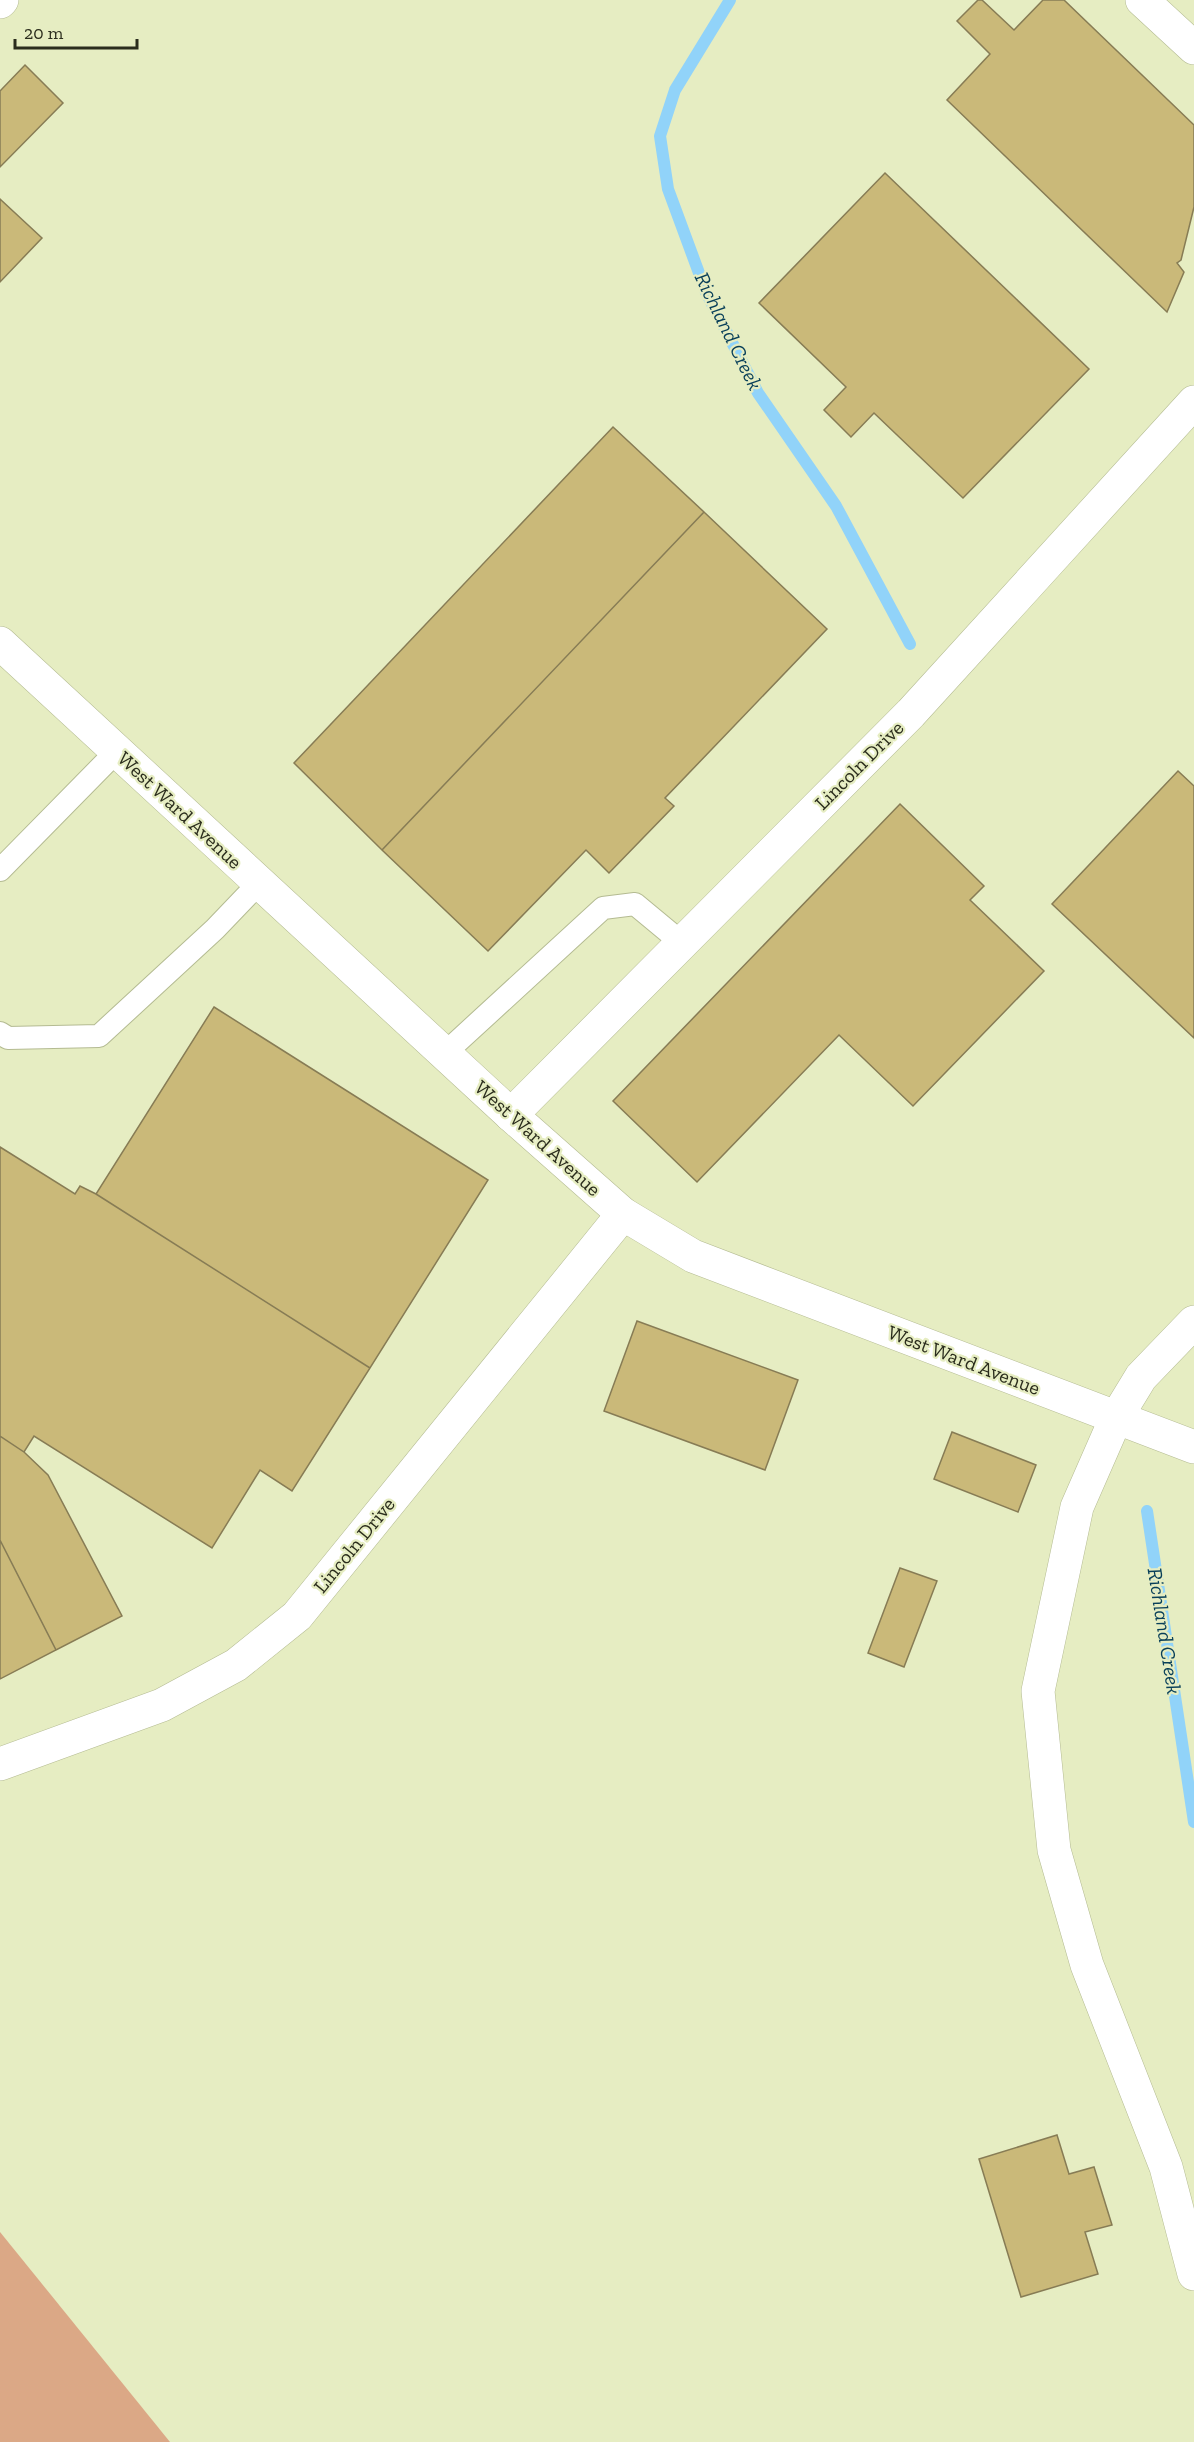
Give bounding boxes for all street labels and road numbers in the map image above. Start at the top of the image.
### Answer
street label: Lincoln Drive [810,716,908,814]
street label: West Ward Avenue [113,746,247,874]
street label: West Ward Avenue [470,1075,606,1201]
street label: West Ward Avenue [884,1320,1044,1400]
street label: Lincoln Drive [308,1492,400,1598]

